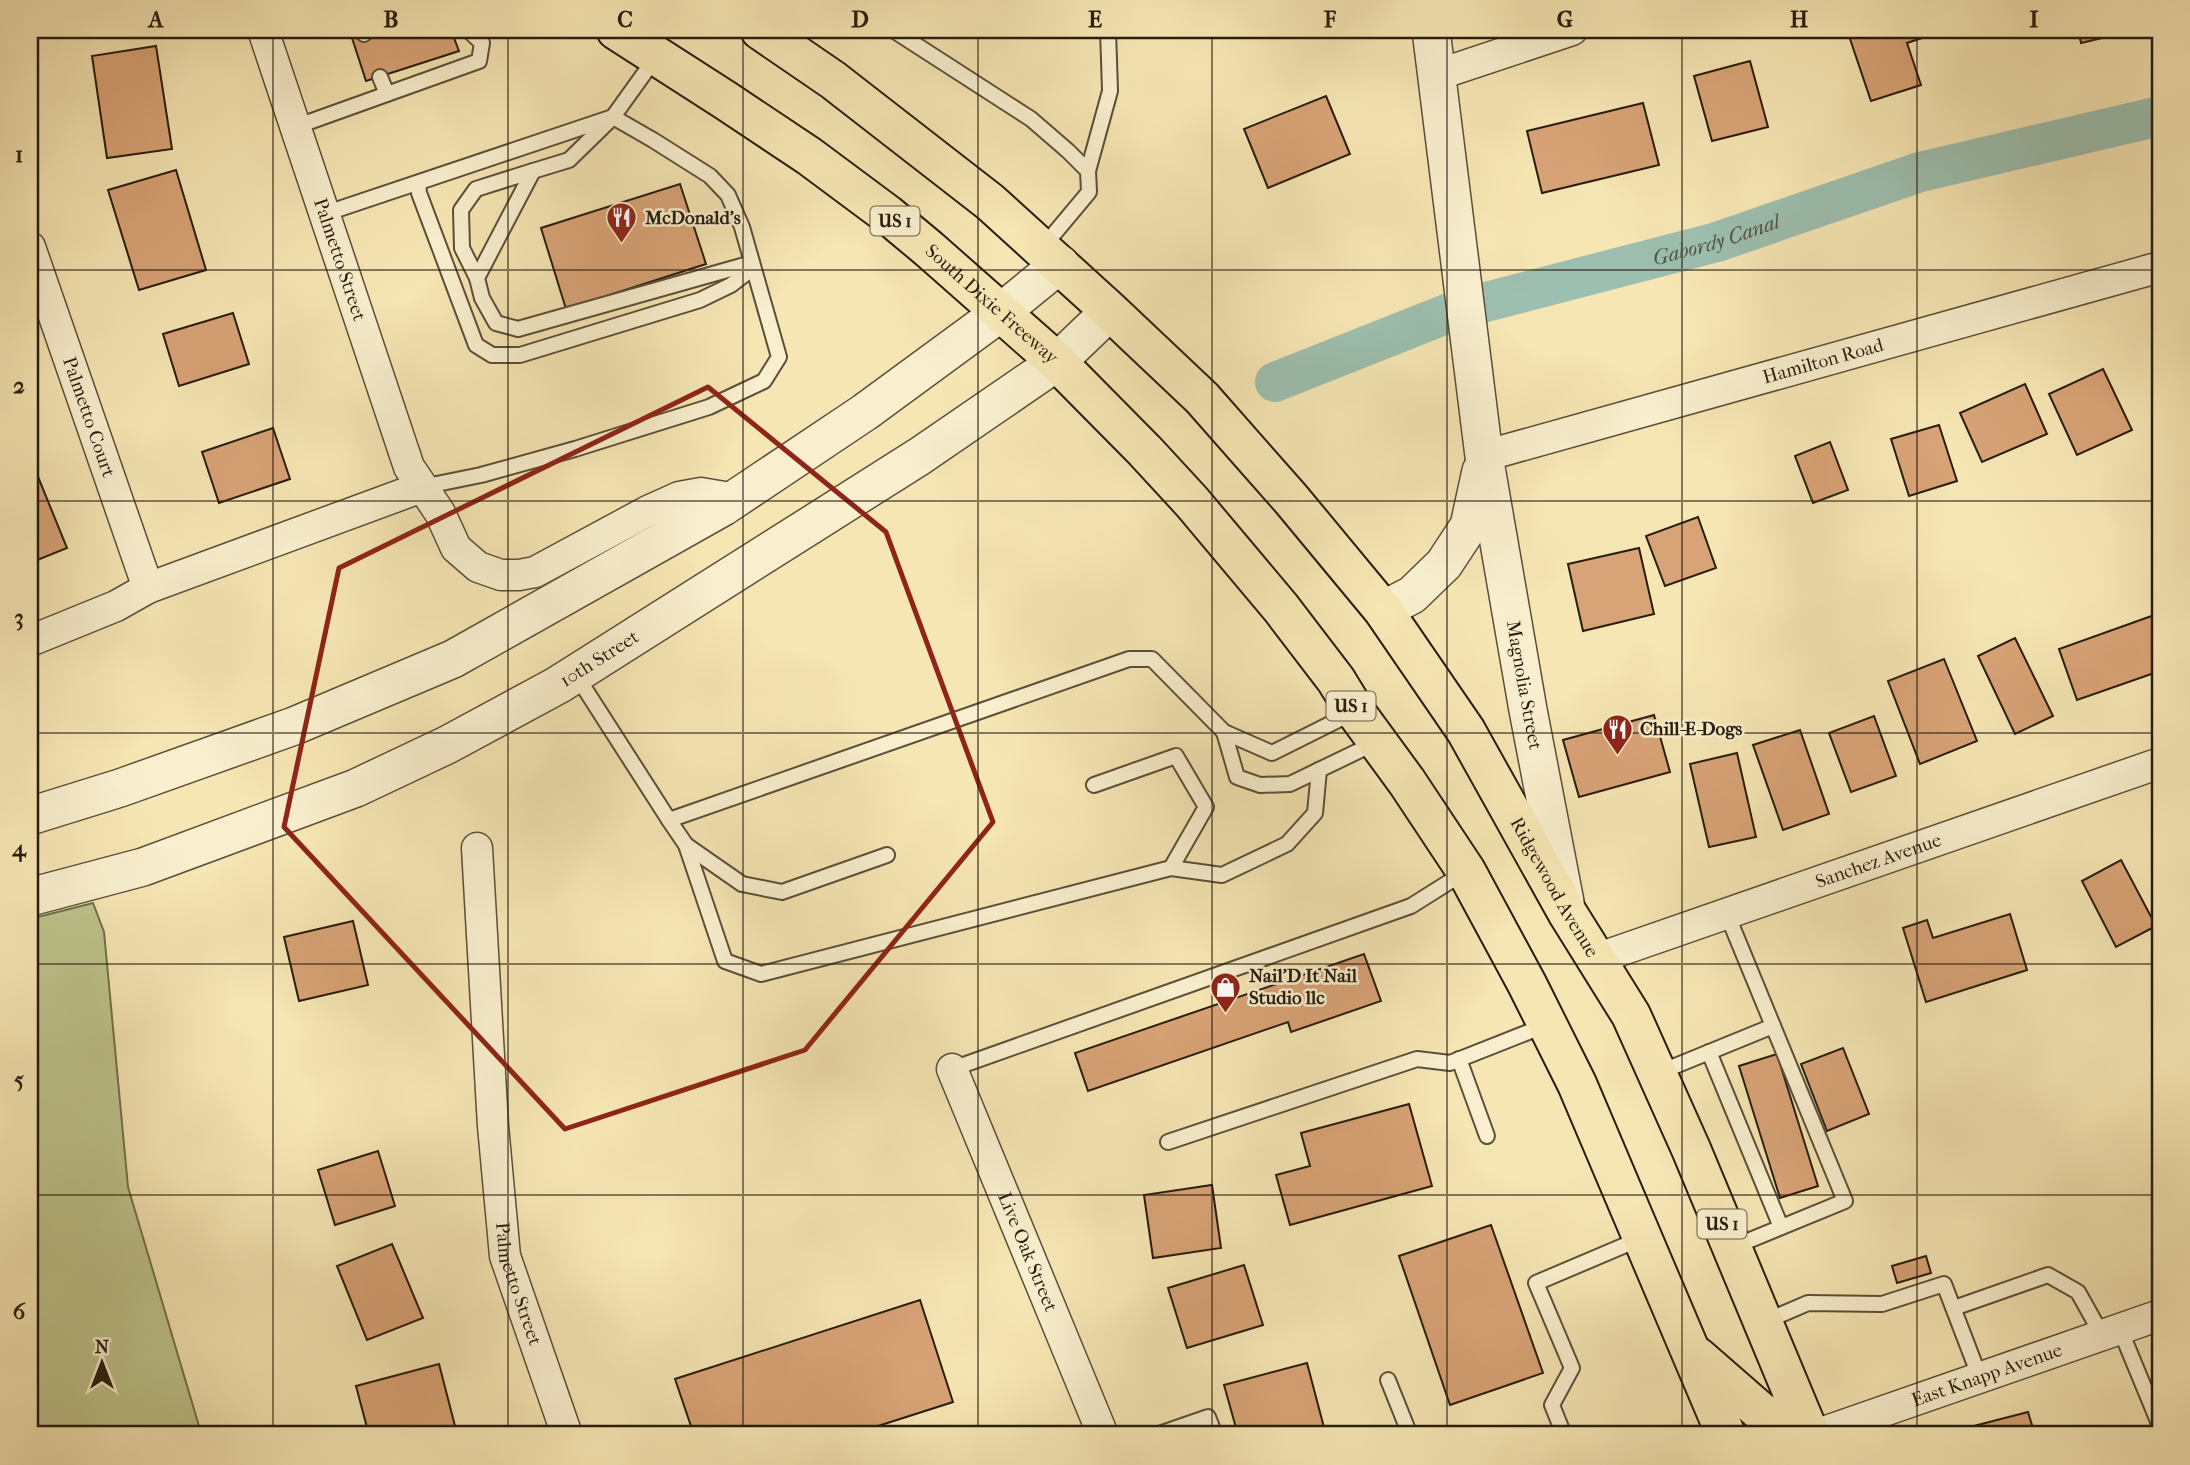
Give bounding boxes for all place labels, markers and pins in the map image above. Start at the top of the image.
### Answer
restaurant icon: McDonald's [605,201,639,245]
place label: McDonald's [644,207,741,229]
restaurant icon: Chill-E-Dogs [1600,712,1634,756]
place label: Chill-E-Dogs [1640,718,1742,740]
place label: Nail'D It Nail Studio llc [1249,965,1358,1009]
shop icon: Nail'D It Nail Studio llc [1209,970,1243,1014]

